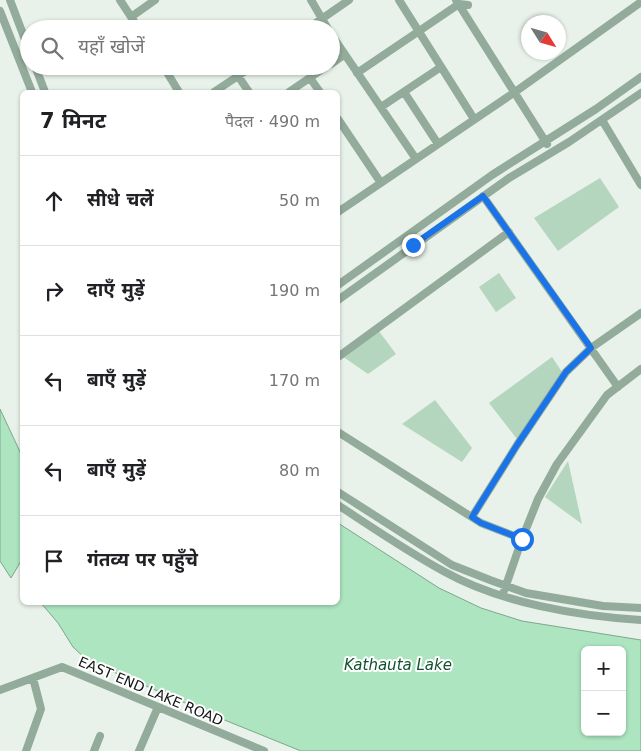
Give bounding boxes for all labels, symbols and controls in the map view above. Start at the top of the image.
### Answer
north arrow [521,15,566,60]
search box [20,20,340,75]
icon: search [38,34,66,62]
text: यहाँ खोजें [78,35,145,57]
text: 7 मिनट [40,109,106,133]
text: पैदल · 490 m [225,112,320,131]
icon: ahead [40,187,68,215]
text: सीधे चलें [87,188,154,210]
text: 50 m [279,191,320,210]
route end [402,234,425,257]
icon: right [40,277,68,305]
text: दाएँ मुड़ें [87,278,145,300]
text: 190 m [269,281,320,300]
icon: left [40,367,68,395]
text: बाएँ मुड़ें [87,368,146,390]
text: 170 m [269,371,320,390]
icon: left [40,457,68,485]
text: बाएँ मुड़ें [87,458,146,480]
text: 80 m [279,461,320,480]
route start [511,528,534,551]
icon: arrive [40,547,68,575]
text: गंतव्य पर पहुँचे [87,548,198,570]
map controls [581,646,626,736]
button: + [581,646,626,691]
street label: EAST END LAKE ROAD [76,653,226,729]
water label: Kathauta Lake [344,656,452,674]
button: − [581,691,626,736]

